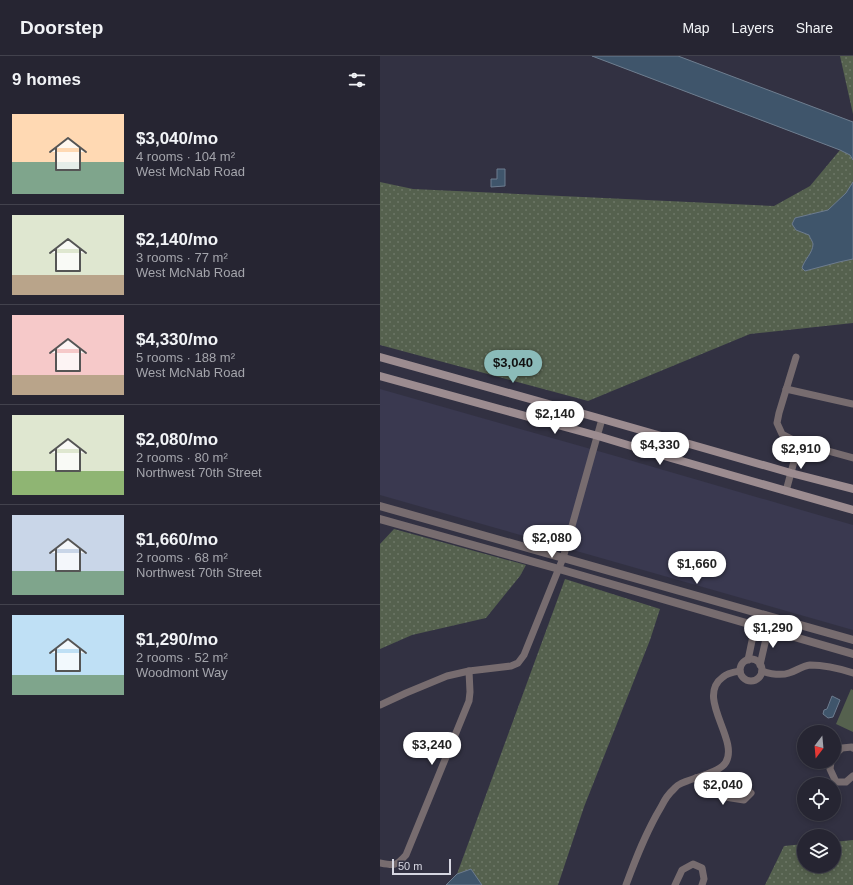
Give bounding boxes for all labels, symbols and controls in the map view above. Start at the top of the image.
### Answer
text: Doorstep [20,17,103,38]
text: Map [682,20,710,36]
text: Layers [732,20,774,36]
text: Share [796,20,833,36]
icon: filters [346,69,368,91]
text: 9 homes [12,70,81,89]
text: $3,040/mo [136,129,218,148]
icon: home [44,130,92,178]
text: 4 rooms · 104 m² [136,149,235,164]
text: West McNab Road [136,164,245,179]
text: $2,140/mo [136,230,218,249]
icon: home [44,231,92,279]
text: 3 rooms · 77 m² [136,250,228,265]
text: West McNab Road [136,265,245,280]
text: $4,330/mo [136,330,218,349]
icon: home [44,331,92,379]
text: 5 rooms · 188 m² [136,350,235,365]
pin: $3,040 [480,350,546,384]
text: $3,040 [493,355,533,370]
text: West McNab Road [136,365,245,380]
pin: $2,140 [522,401,588,435]
text: $2,140 [535,406,575,421]
text: $2,080/mo [136,430,218,449]
icon: home [44,431,92,479]
pin: $4,330 [627,432,693,466]
pin: $2,910 [768,436,834,470]
text: $4,330 [640,437,680,452]
text: $2,910 [781,441,821,456]
text: 2 rooms · 80 m² [136,450,228,465]
text: Northwest 70th Street [136,465,262,480]
pin: $2,080 [519,525,585,559]
text: $1,660/mo [136,530,218,549]
text: $2,080 [532,530,572,545]
icon: home [44,531,92,579]
text: 2 rooms · 68 m² [136,550,228,565]
pin: $1,660 [664,551,730,585]
text: $1,660 [677,556,717,571]
text: Northwest 70th Street [136,565,262,580]
pin: $1,290 [740,615,806,649]
text: $1,290 [753,620,793,635]
text: $1,290/mo [136,630,218,649]
icon: home [44,631,92,679]
text: 2 rooms · 52 m² [136,650,228,665]
text: Woodmont Way [136,665,228,680]
north arrow [797,725,841,769]
map controls [797,725,841,873]
pin: $3,240 [399,732,465,766]
text: $3,240 [412,737,452,752]
pin: $2,040 [690,772,756,806]
text: $2,040 [703,777,743,792]
button: locate [797,777,841,821]
button: layers [797,829,841,873]
scale bar [392,857,451,876]
text: 50 m [398,860,422,872]

